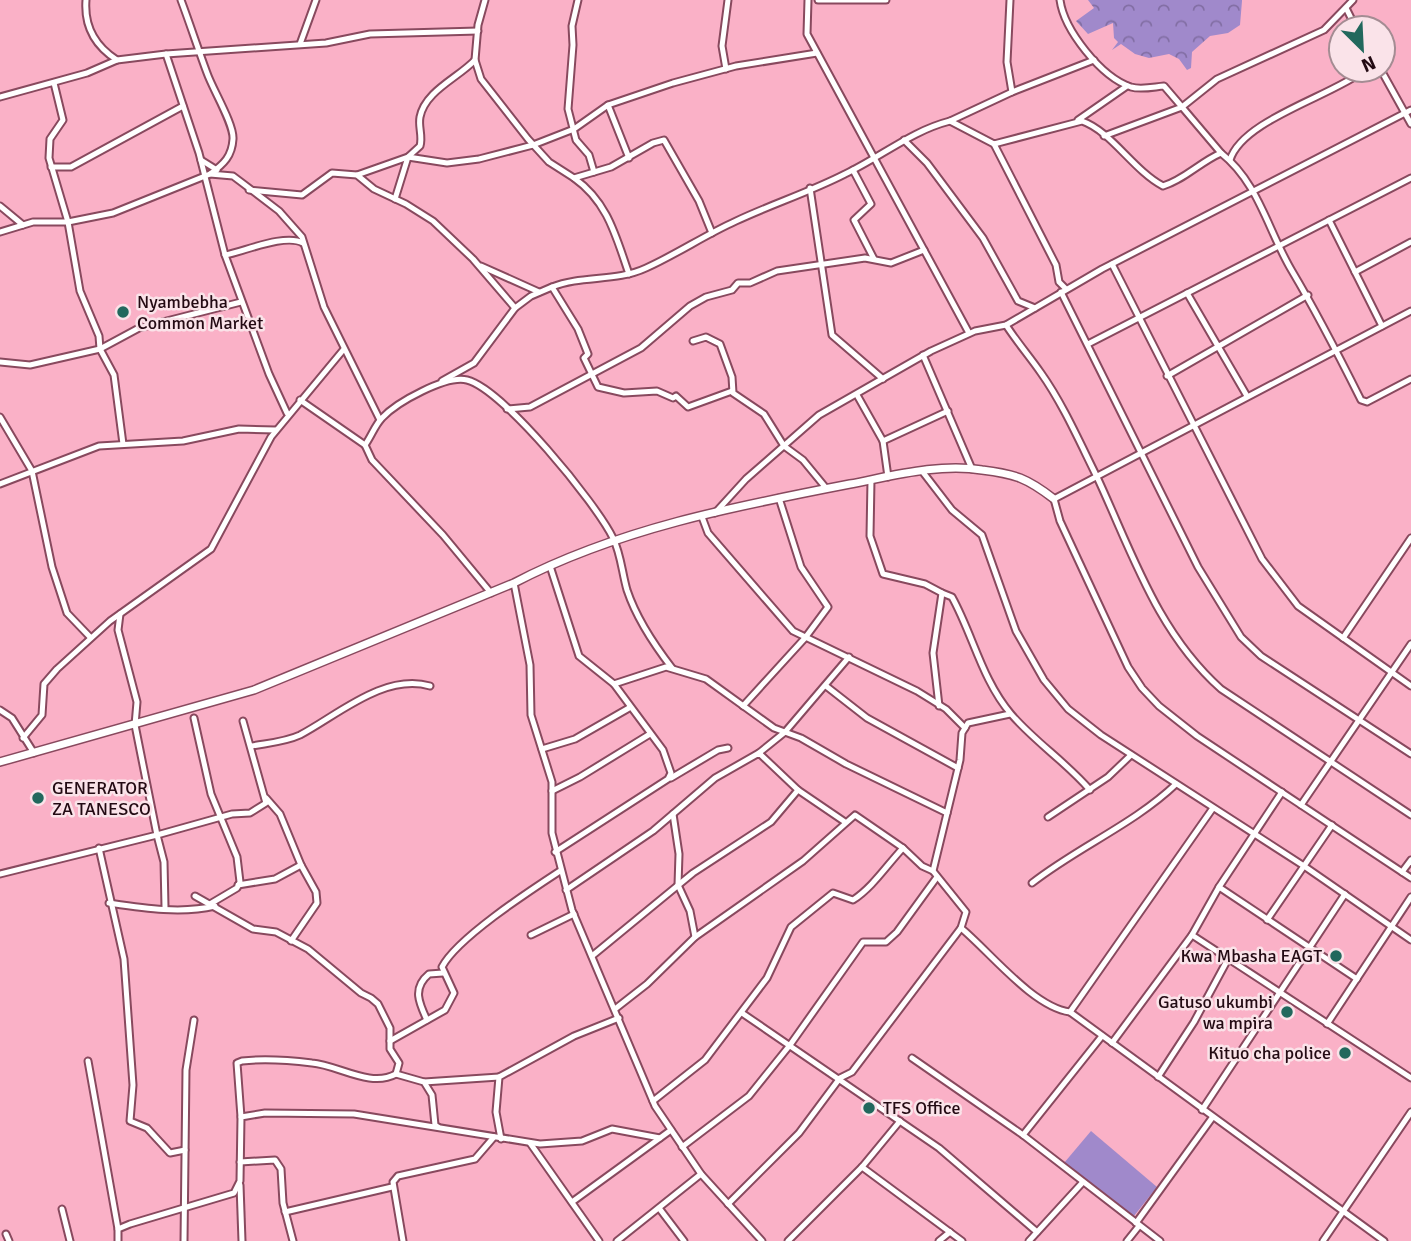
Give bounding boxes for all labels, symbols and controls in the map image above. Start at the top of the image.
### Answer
north arrow [1327,14,1397,84]
text: N [1358,50,1379,77]
place label: Nyambebha Common Market [137,291,263,334]
marker: Nyambebha Common Market [115,304,131,320]
place label: GENERATOR ZA TANESCO [52,777,151,820]
marker: GENERATOR ZA TANESCO [30,790,46,806]
place label: Kwa Mbasha EAGT [1180,945,1322,967]
marker: Kwa Mbasha EAGT [1328,948,1344,964]
place label: Gatuso ukumbi wa mpira [1158,991,1273,1034]
marker: Gatuso ukumbi wa mpira [1279,1004,1295,1020]
place label: Kituo cha police [1208,1042,1331,1064]
marker: Kituo cha police [1337,1045,1353,1061]
place label: TFS Office [883,1097,960,1119]
marker: TFS Office [861,1100,877,1116]

